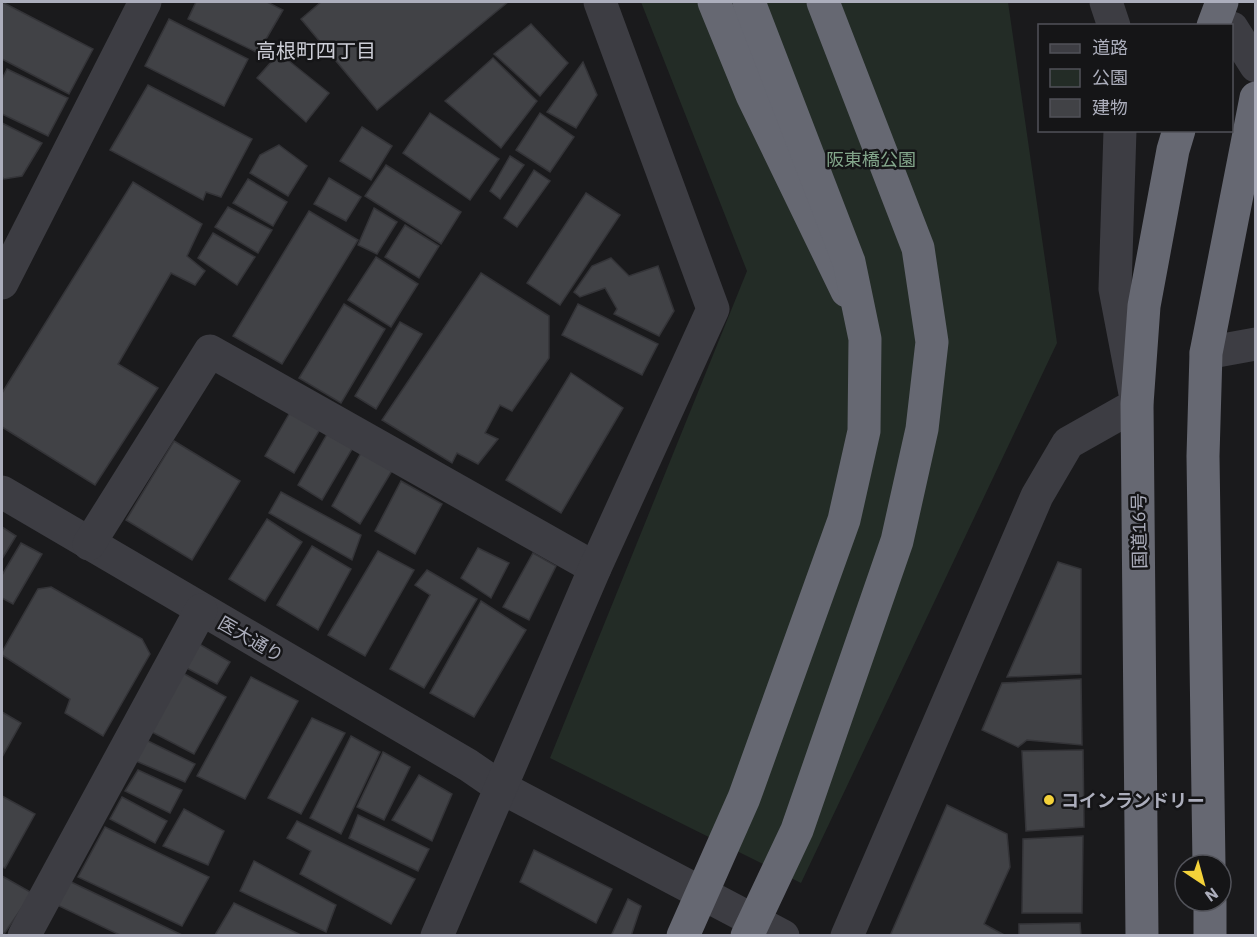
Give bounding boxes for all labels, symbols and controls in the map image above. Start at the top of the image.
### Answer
legend [1038,24,1233,132]
text: 道路 [1092,36,1128,59]
district label: 高根町四丁目 [256,37,376,64]
text: 公園 [1092,66,1128,89]
text: 建物 [1092,96,1128,119]
park label: 阪東橋公園 [826,148,916,171]
street label: 国道16号 [1127,493,1151,569]
street label: 医大通り [214,611,288,667]
place label: コインランドリー [1061,789,1205,812]
marker: コインランドリー [1042,793,1056,807]
north arrow [1173,853,1233,913]
text: N [1201,884,1222,907]

